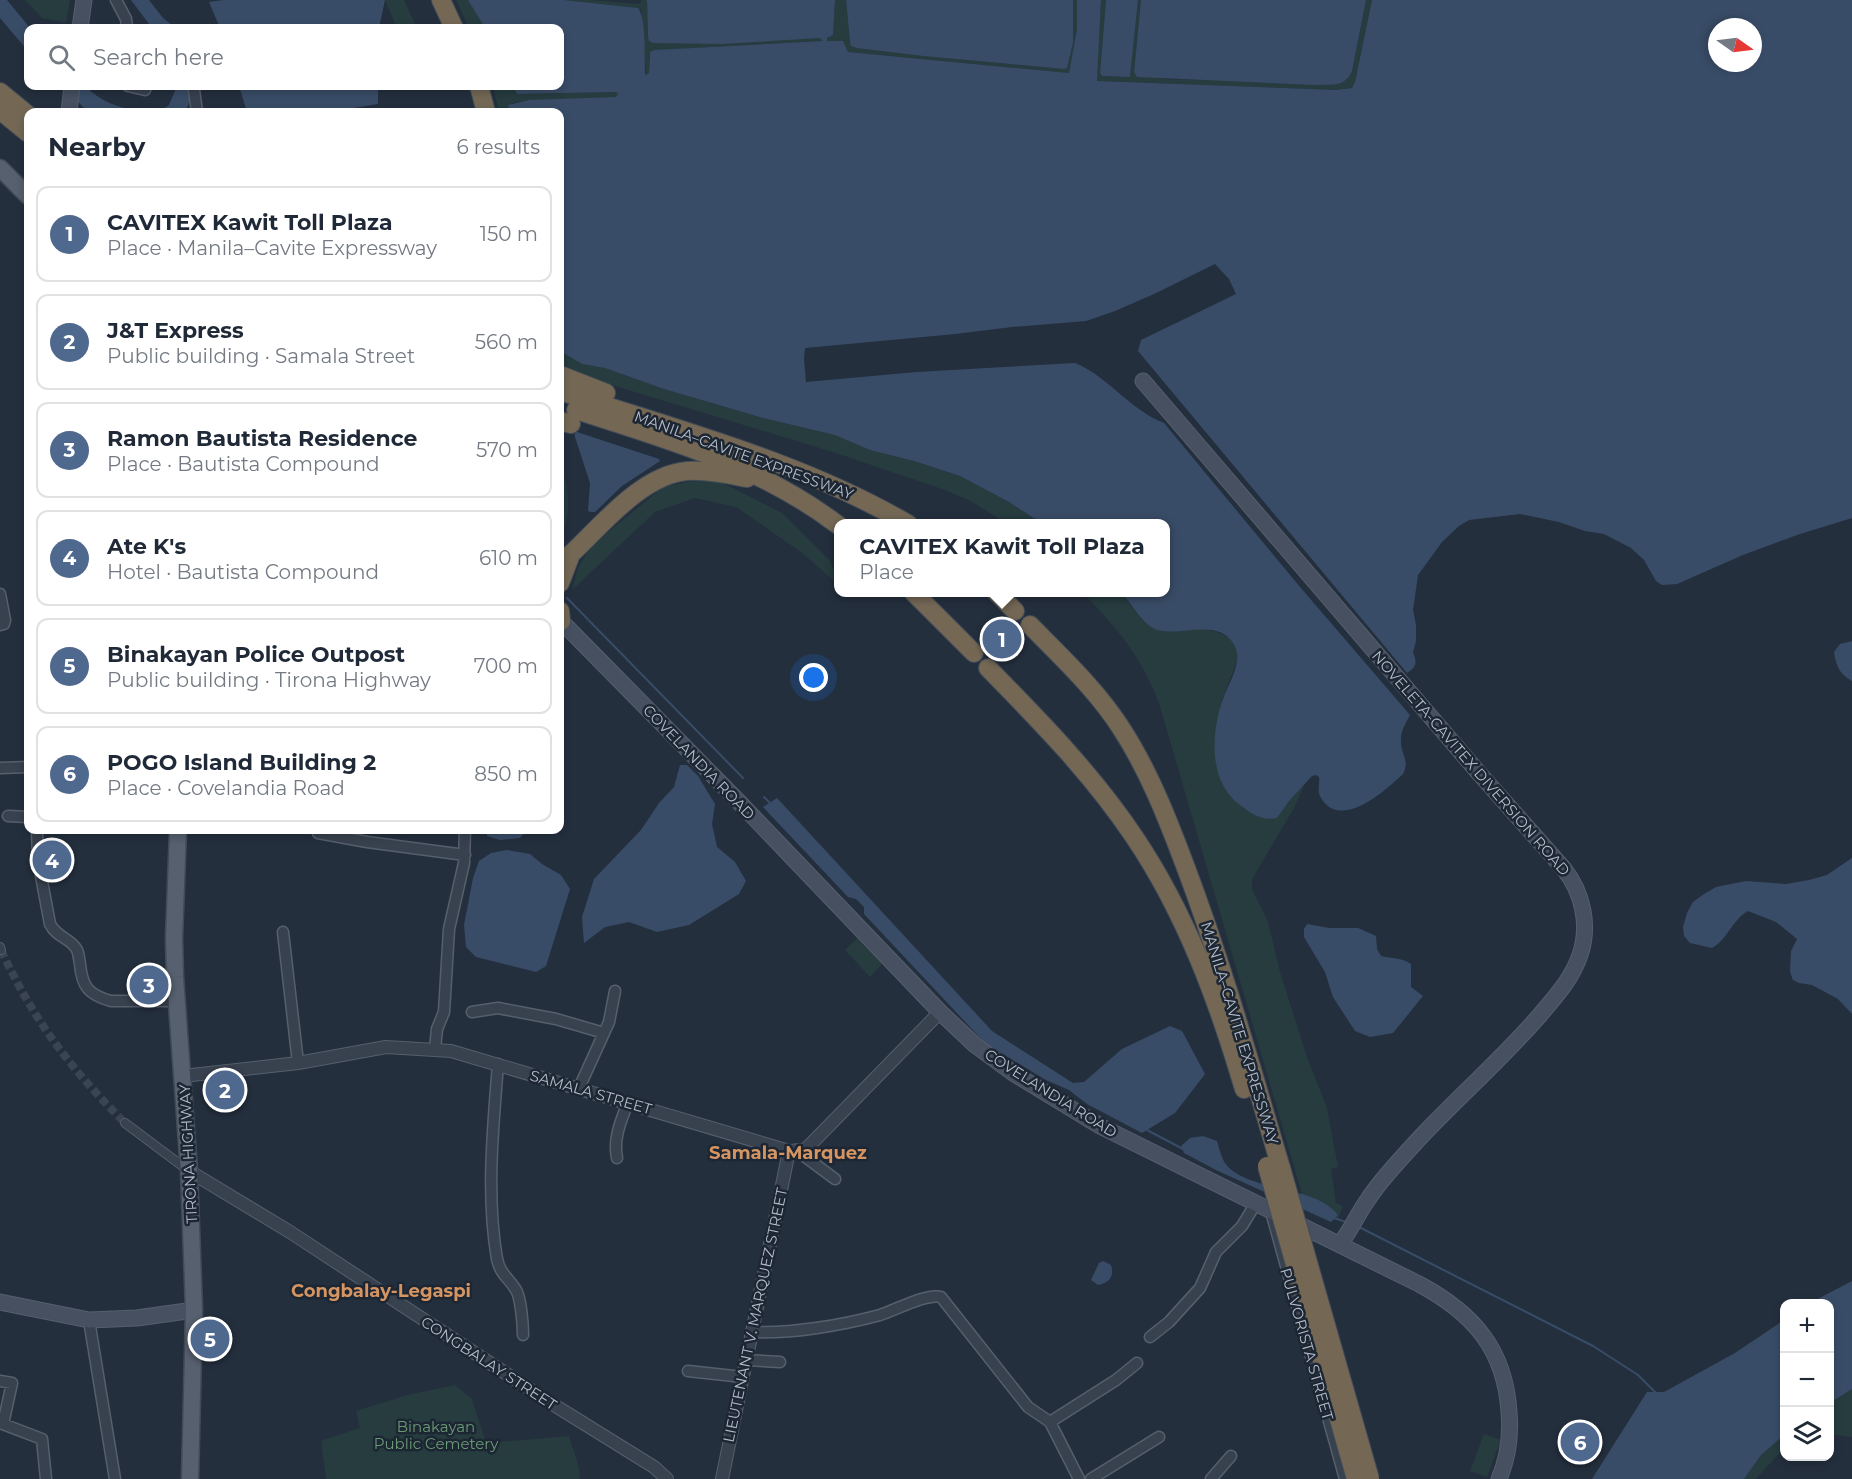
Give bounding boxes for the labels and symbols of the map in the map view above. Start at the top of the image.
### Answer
north arrow [1708,18,1762,72]
street label: MANILA–CAVITE EXPRESSWAY [632,406,857,504]
pin: 1 [982,616,1022,662]
street label: NOVELETA-CAVITEX DIVERSION ROAD [1368,646,1574,880]
your location [799,663,828,692]
street label: COVELANDIA ROAD [639,701,759,823]
pin: 4 [32,838,72,882]
street label: MANILA–CAVITE EXPRESSWAY [1197,919,1283,1147]
pin: 3 [130,962,168,1008]
street label: COVELANDIA ROAD [981,1045,1121,1141]
street label: SAMALA STREET [528,1066,654,1119]
pin: 2 [206,1068,244,1112]
street label: TIRONA HIGHWAY [175,1083,201,1224]
district label: Samala-Marquez [709,1142,867,1164]
street label: LIEUTENANT V. MARQUEZ STREET [719,1186,791,1444]
street label: PULVORISTA STREET [1276,1266,1338,1423]
district label: Congbalay-Legaspi [291,1280,471,1302]
street label: CONGBALAY STREET [418,1312,561,1414]
pin: 5 [190,1316,230,1362]
park label: Binakayan Public Cemetery [374,1417,499,1453]
pin: 6 [1560,1420,1600,1464]

